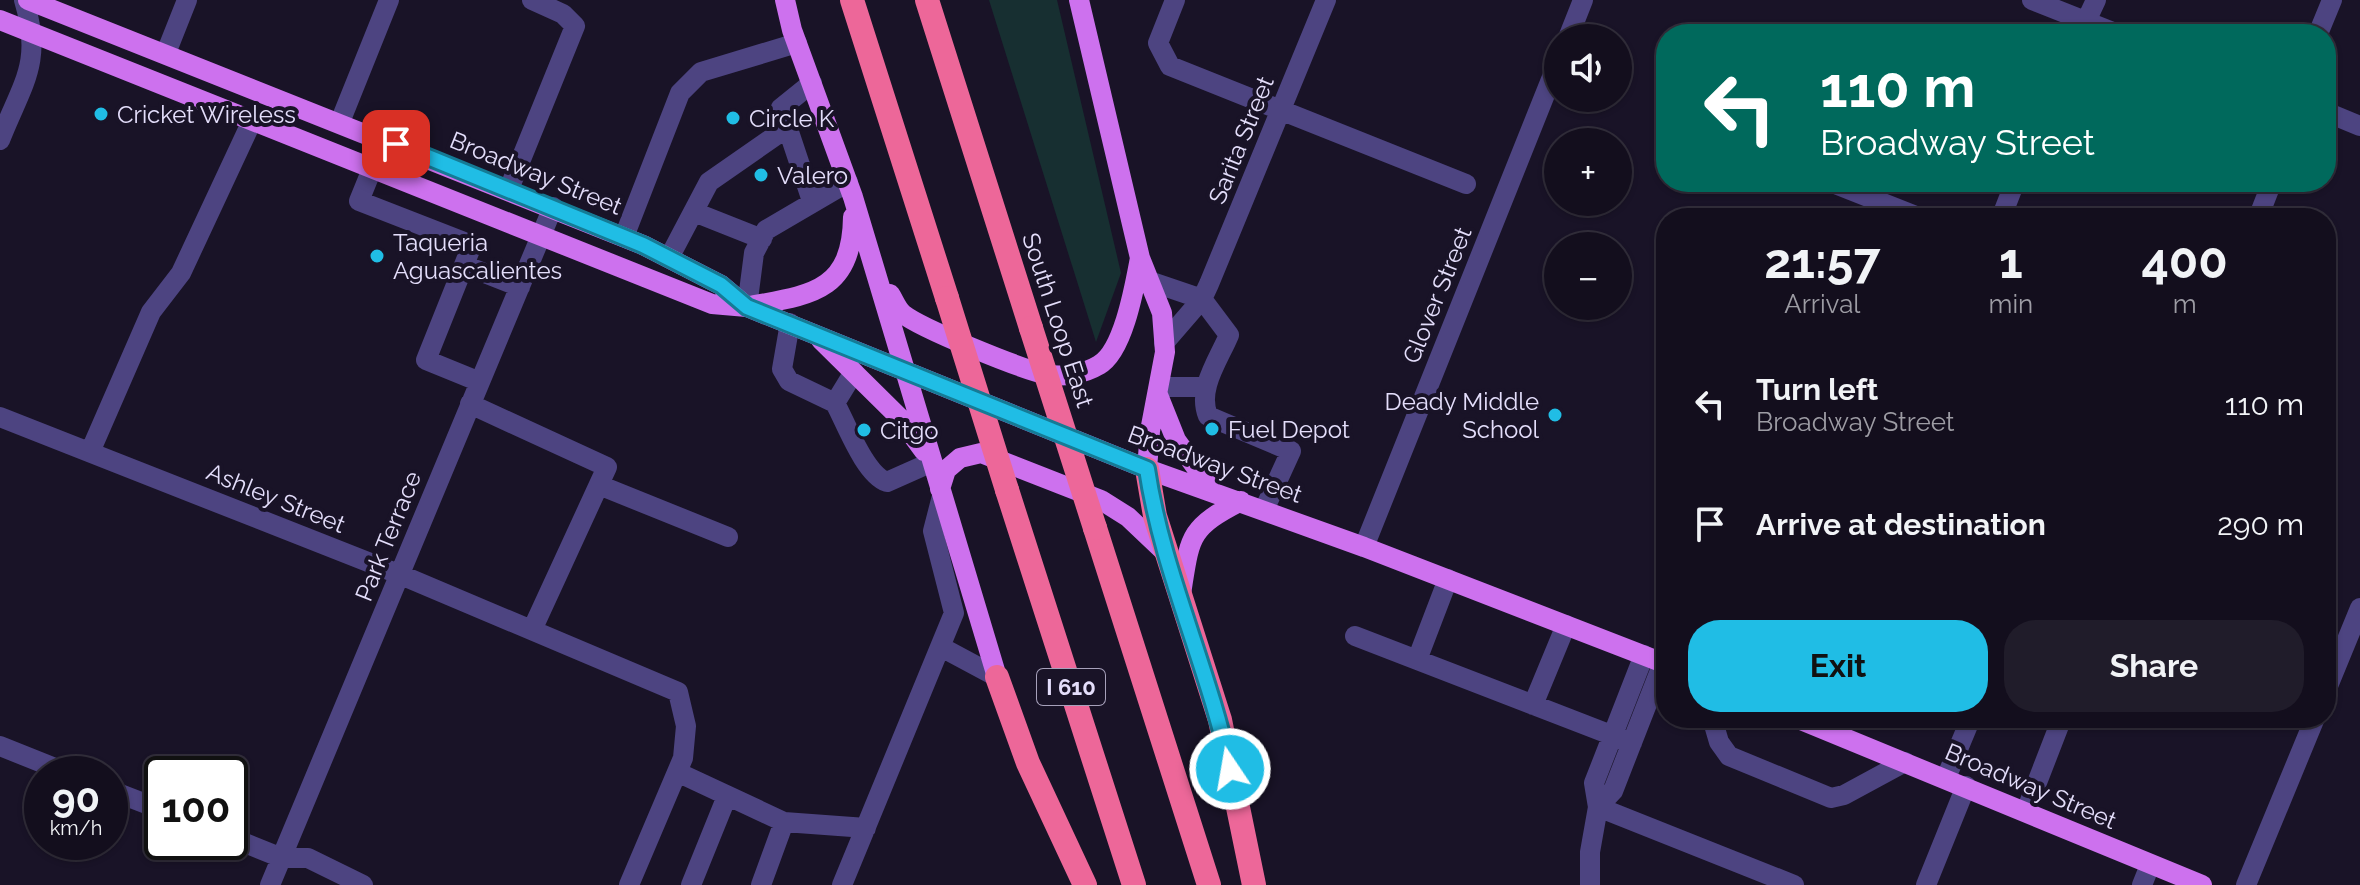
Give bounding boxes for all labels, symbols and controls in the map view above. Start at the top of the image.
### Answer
map controls [1544,24,1632,320]
button: sound [1544,24,1632,112]
text: 110 m [1820,54,1975,120]
icon: left [1688,56,1792,160]
street label: Sarita Street [1202,72,1280,208]
place label: Cricket Wireless [117,100,296,129]
place label: Circle K [749,104,835,133]
marker: Cricket Wireless [92,105,110,123]
marker: Circle K [724,109,742,127]
pin [362,110,430,178]
text: Broadway Street [1820,121,2095,163]
icon: arrive [374,122,418,166]
street label: Broadway Street [446,125,626,221]
button: + [1544,128,1632,216]
place label: Valero [777,161,848,190]
marker: Valero [752,166,770,184]
street label: Glover Street [1396,223,1478,367]
place label: Taqueria Aguascalientes [393,228,562,285]
street label: South Loop East [1016,229,1100,411]
button: − [1544,232,1632,320]
text: 21:57 [1764,233,1880,289]
text: 1 [1999,233,2023,289]
text: 400 [2141,233,2228,289]
marker: Taqueria Aguascalientes [368,247,386,265]
text: Arrival [1784,289,1860,319]
text: min [1989,289,2033,319]
text: m [2173,289,2197,319]
text: Turn left [1756,372,1878,407]
icon: left [1688,382,1732,426]
place label: Deady Middle School [1385,387,1539,444]
text: 110 m [2225,387,2304,422]
marker: Deady Middle School [1546,406,1564,424]
text: Broadway Street [1756,407,1955,437]
place label: Fuel Depot [1228,415,1350,444]
place label: Citgo [880,416,939,445]
street label: Broadway Street [1124,419,1306,509]
marker: Fuel Depot [1203,420,1221,438]
marker: Citgo [855,421,873,439]
street label: Ashley Street [202,457,350,539]
street label: Park Terrace [349,467,427,605]
icon: arrive [1688,502,1732,546]
text: Arrive at destination [1756,507,2046,542]
text: 290 m [2217,507,2304,542]
button: Exit [1688,620,1988,712]
button: Share [2004,620,2304,712]
road number: I 610 [1037,669,1105,705]
position arrow [1188,727,1272,811]
street label: Broadway Street [1941,737,2121,835]
speed limit sign: 100 [144,756,248,860]
text: 90 [52,774,100,821]
text: km/h [50,816,102,840]

